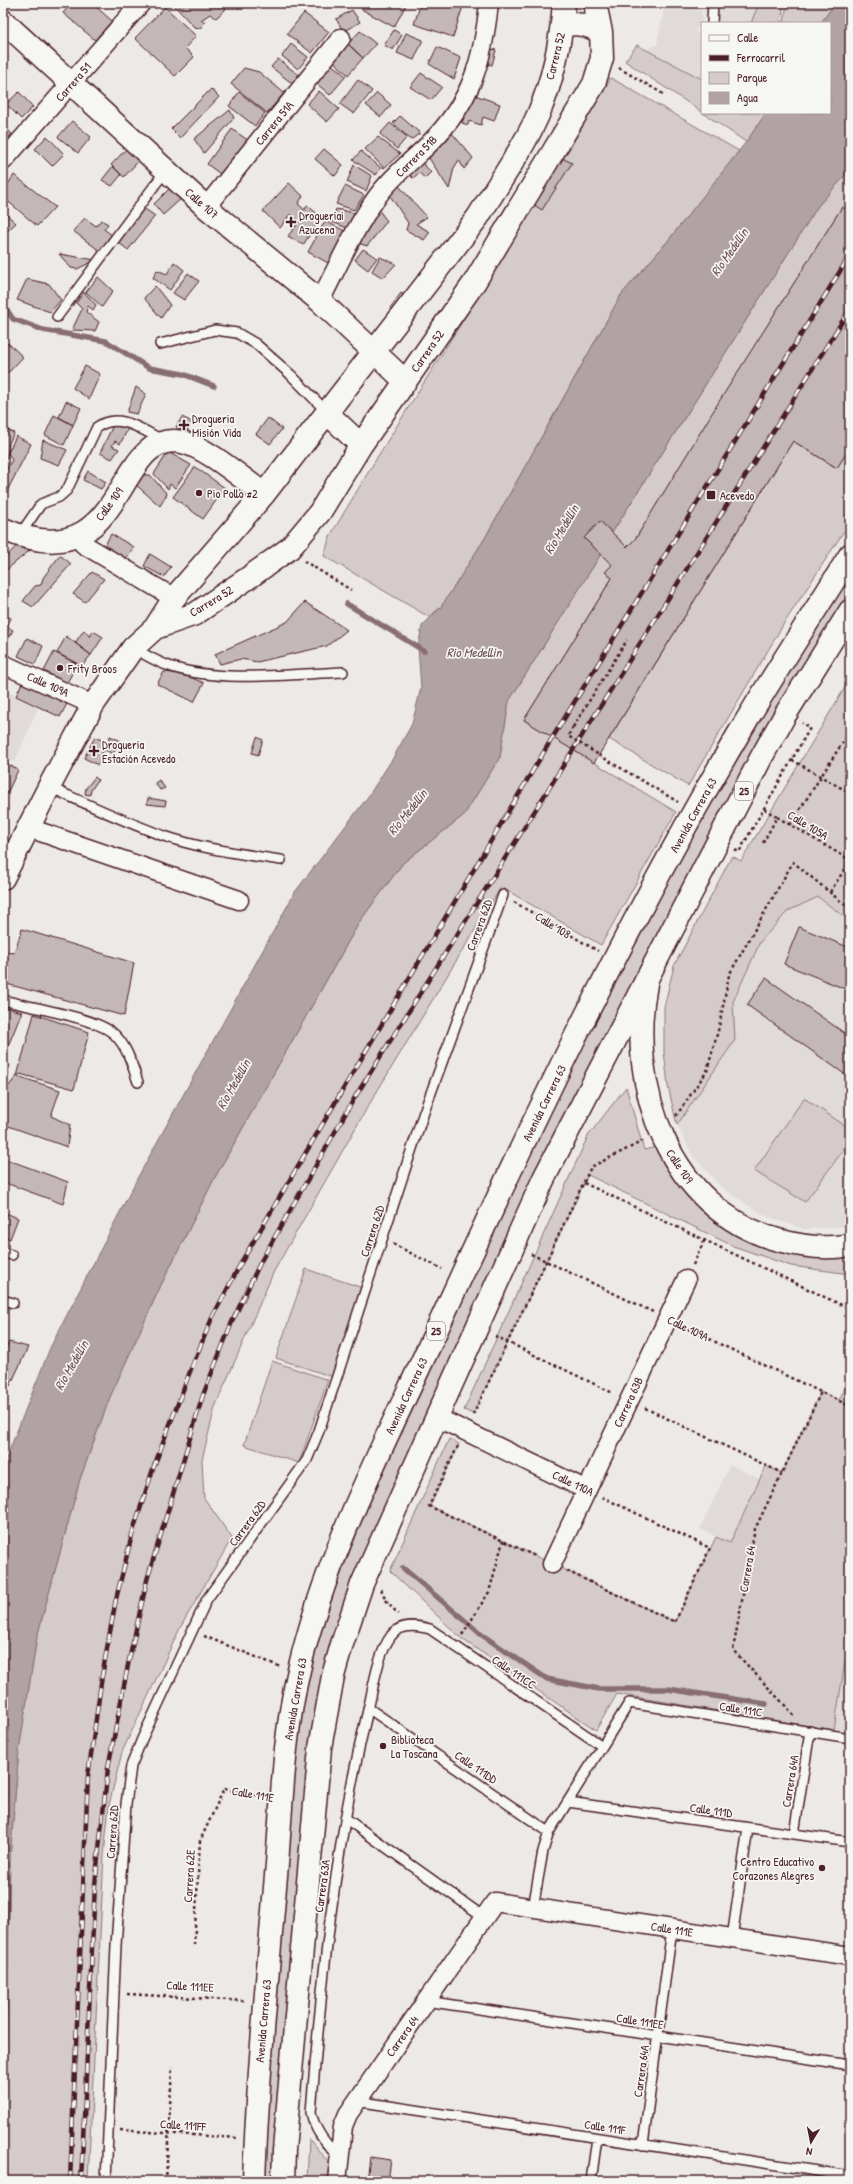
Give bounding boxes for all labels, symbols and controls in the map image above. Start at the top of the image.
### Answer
legend [701,22,831,114]
text: Calle [737,29,758,46]
street label: Carrera 52 [541,30,569,81]
text: Ferrocarril [736,49,786,66]
street label: Carrera 51 [51,59,95,105]
text: Parque [737,69,767,86]
text: Agua [737,89,758,106]
street label: Carrera 51A [251,97,297,149]
street label: Carrera 51B [391,131,441,181]
street label: Calle 107 [181,184,223,222]
place label: Drogueriai Azucena [299,207,344,238]
marker: Drogueriai Azucena [286,217,296,227]
water label: Río Medellín [706,224,753,280]
street label: Carrera 52 [406,326,448,376]
place label: Drogueria Misión Vida [192,410,241,441]
marker: Drogueria Misión Vida [179,420,189,430]
street label: Calle 109 [91,483,127,524]
place label: Pio Pollo #2 [207,485,258,502]
place label: Acevedo [720,487,755,504]
marker: Pio Pollo #2 [194,488,204,498]
marker: Acevedo [705,489,717,501]
water label: Río Medellín [539,500,583,557]
street label: Carrera 52 [186,581,236,621]
water label: Rio Medellin [447,643,502,661]
place label: Frity Broos [67,660,117,677]
marker: Frity Broos [55,663,65,673]
street label: Calle 109A [24,667,72,701]
place label: Drogueria Estación Acevedo [102,736,176,767]
marker: Drogueria Estación Acevedo [89,746,99,756]
street label: Avenida Carrera 63 [665,774,721,856]
road number: 25 [735,782,753,800]
water label: Río Medellín [383,784,432,839]
street label: Calle 105A [784,806,832,844]
street label: Carrera 62D [462,897,496,953]
street label: Calle 108 [532,908,574,942]
water label: Río Medellín [212,1055,255,1112]
street label: Avenida Carrera 63 [518,1062,570,1144]
street label: Calle 109 [662,1145,698,1187]
street label: Carrera 62D [356,1203,388,1259]
street label: Calle 109A [664,1311,712,1345]
road number: 25 [427,1322,445,1340]
water label: Río Medellín [50,1336,93,1393]
street label: Avenida Carrera 63 [381,1355,431,1437]
street label: Carrera 63B [609,1374,647,1430]
street label: Calle 110A [549,1466,597,1500]
street label: Carrera 62D [224,1496,270,1550]
street label: Carrera 64 [735,1544,760,1593]
street label: Calle 111CC [488,1651,540,1693]
street label: Avenida Carrera 63 [279,1657,311,1741]
street label: Calle 111C [718,1697,764,1721]
place label: Biblioteca La Toscana [391,1731,438,1762]
marker: Biblioteca La Toscana [378,1741,388,1751]
street label: Calle 111DD [451,1746,501,1788]
street label: Carrera 64A [777,1754,803,1808]
street label: Calle 111E [231,1782,276,1806]
street label: Calle 111D [689,1799,734,1821]
street label: Carrera 62D [102,1804,122,1859]
street label: Carrera 62E [179,1848,199,1903]
place label: Centro Educativo Corazones Alegres [733,1853,814,1884]
street label: Carrera 63A [310,1858,334,1914]
marker: Centro Educativo Corazones Alegres [817,1863,827,1873]
street label: Calle 111E [650,1917,695,1941]
street label: Calle 111EE [166,1976,215,1996]
street label: Avenida Carrera 63 [251,1979,275,2063]
street label: Calle 111EE [615,2009,666,2033]
street label: Carrera 64 [382,2012,423,2060]
street label: Carrera 64A [629,2044,653,2098]
street label: Calle 111FF [159,2115,207,2135]
street label: Calle 111F [583,2115,627,2139]
north arrow [791,2122,831,2162]
text: N [805,2144,813,2159]

